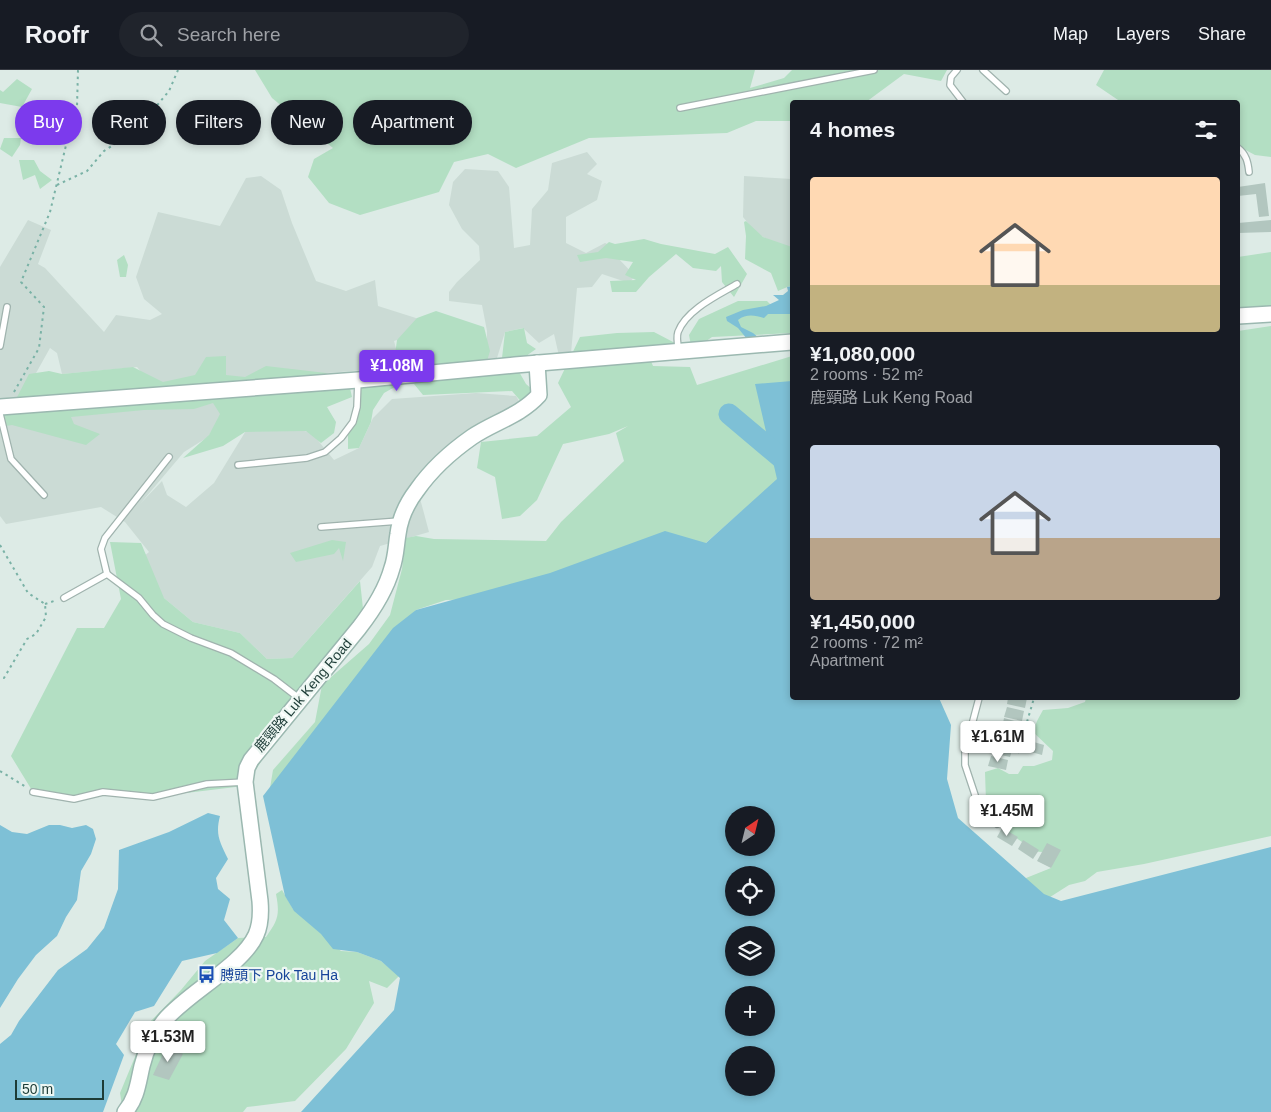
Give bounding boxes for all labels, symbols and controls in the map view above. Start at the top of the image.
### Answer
search box [119,12,469,57]
text: Roofr [25,21,89,48]
icon: search [137,21,165,49]
text: Search here [177,24,281,45]
text: Map [1053,24,1088,44]
text: Layers [1116,24,1170,44]
text: Share [1198,24,1246,44]
chip: Buy [15,100,82,145]
chip: Rent [92,100,166,145]
chip: Filters [176,100,261,145]
chip: New [271,100,343,145]
chip: Apartment [353,100,472,145]
icon: filters [1192,116,1220,144]
text: 4 homes [810,118,895,141]
icon: home [970,210,1060,300]
text: ¥1,080,000 [810,342,915,365]
pin: ¥1.08M [356,350,438,392]
text: ¥1.08M [370,357,424,374]
text: 2 rooms · 52 m² [810,366,923,383]
text: 鹿頸路 Luk Keng Road [810,389,973,406]
icon: home [970,478,1060,568]
text: ¥1,450,000 [810,610,915,633]
text: 2 rooms · 72 m² [810,634,923,651]
street label: 鹿頸路 Luk Keng Road [251,635,355,755]
text: Apartment [810,652,884,669]
pin: ¥1.61M [957,720,1039,763]
text: ¥1.61M [971,728,1025,745]
pin: ¥1.45M [966,794,1048,837]
text: ¥1.45M [980,802,1034,819]
north arrow [725,806,775,856]
map controls [725,806,775,1096]
button: locate [725,866,775,916]
button: layers [725,926,775,976]
bus stop icon: 膊頭下 Pok Tau Ha [196,965,216,985]
place label: 膊頭下 Pok Tau Ha [220,967,338,983]
button: + [725,986,775,1036]
pin: ¥1.53M [127,1020,209,1063]
text: ¥1.53M [141,1028,195,1045]
button: − [725,1046,775,1096]
scale bar [15,1077,104,1100]
text: 50 m [22,1081,53,1097]

